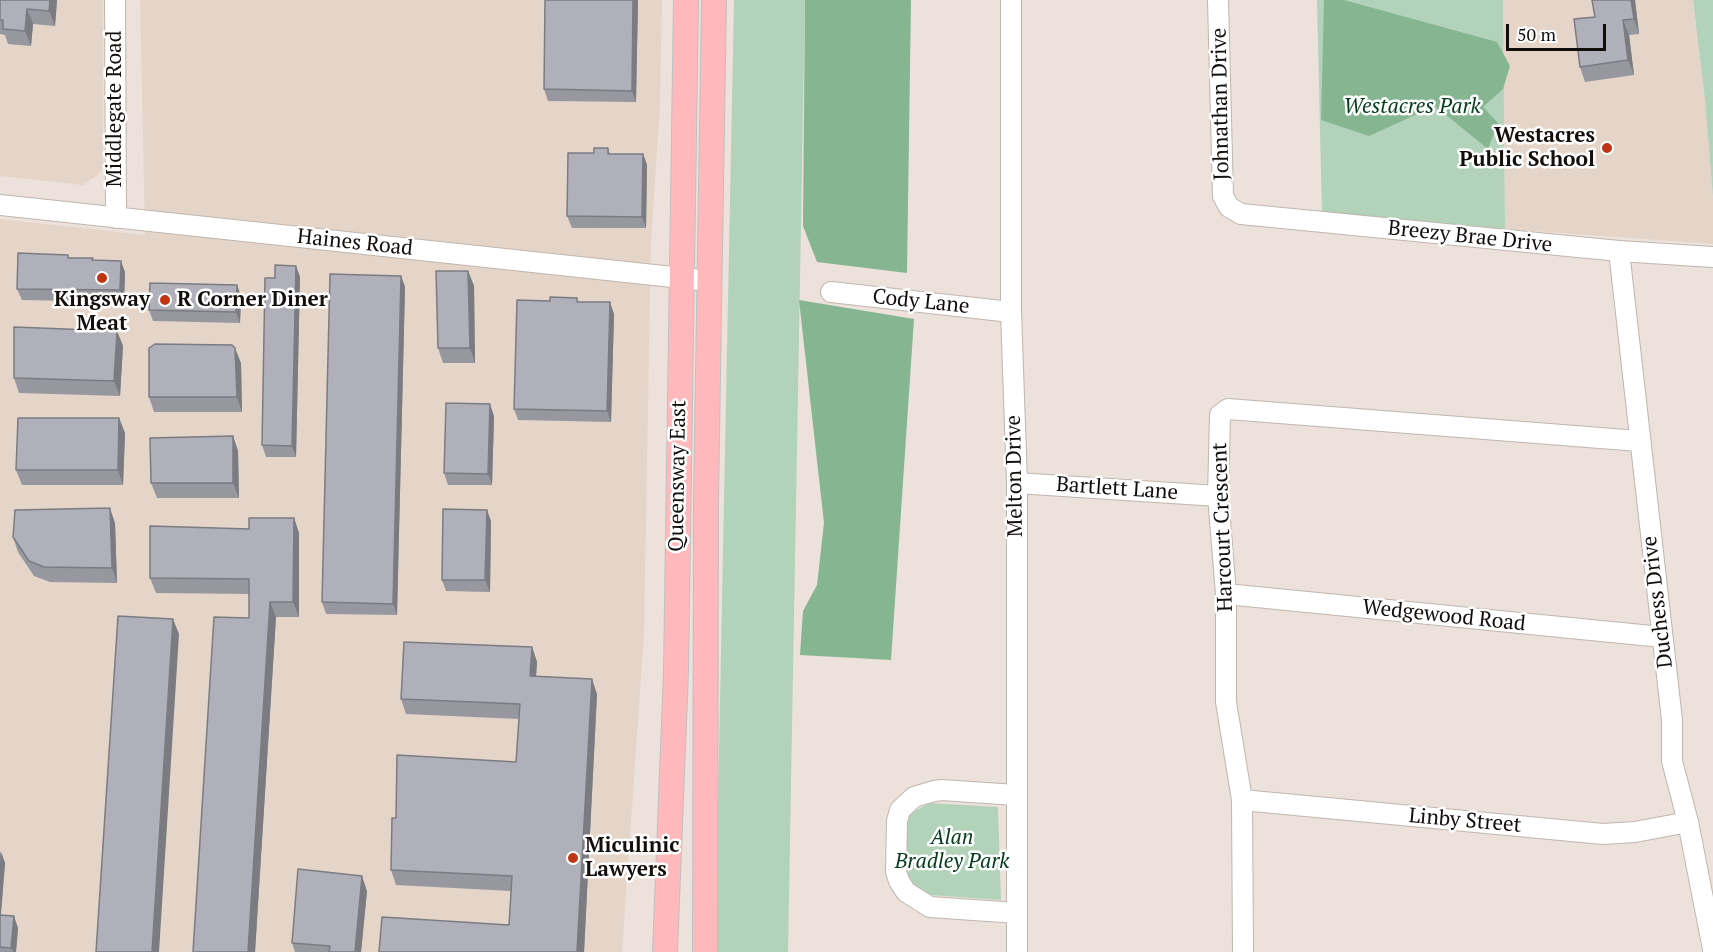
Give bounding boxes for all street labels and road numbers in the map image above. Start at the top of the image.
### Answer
street label: Johnathan Drive [1207,28,1235,180]
street label: Middlegate Road [102,31,128,187]
street label: Breezy Brae Drive [1387,216,1553,258]
street label: Haines Road [296,224,414,262]
street label: Cody Lane [871,284,971,320]
street label: Queensway East [664,400,692,552]
street label: Melton Drive [1001,415,1029,537]
street label: Harcourt Crescent [1207,442,1239,612]
street label: Bartlett Lane [1055,472,1179,506]
street label: Duchess Drive [1637,534,1679,670]
street label: Wedgewood Road [1361,595,1527,637]
street label: Linby Street [1408,804,1522,838]

